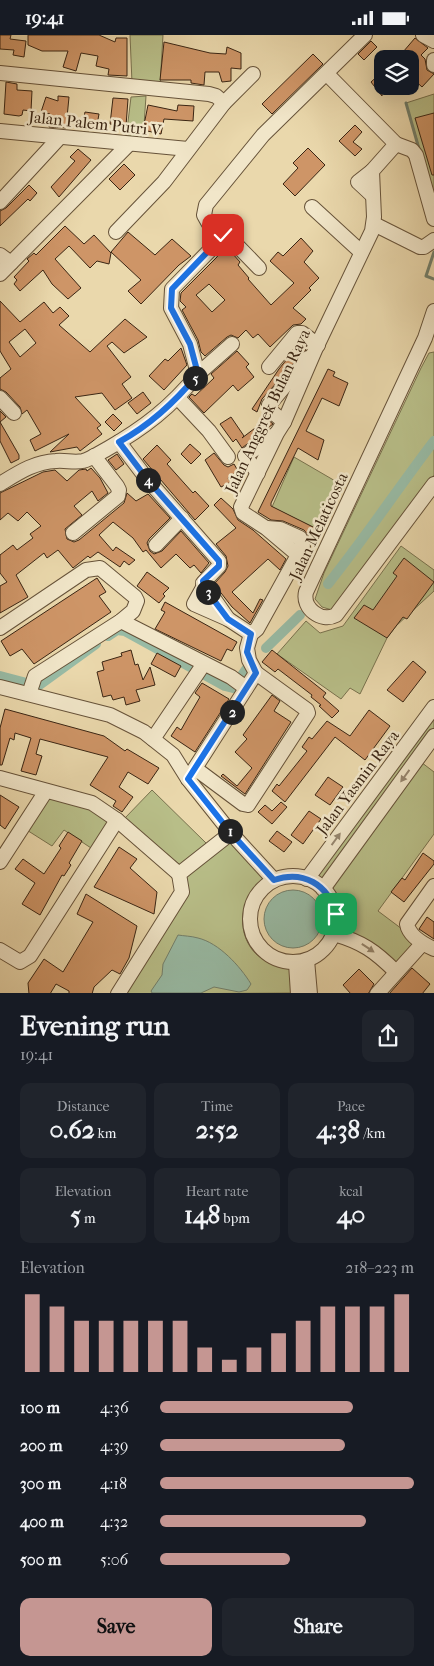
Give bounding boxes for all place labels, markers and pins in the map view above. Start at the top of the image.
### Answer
pin [202,214,244,256]
pin: 5 [182,365,208,391]
pin: 4 [136,467,160,493]
pin: 3 [196,579,220,605]
pin: 2 [220,699,244,725]
pin: 1 [218,819,242,843]
pin [315,893,357,935]

